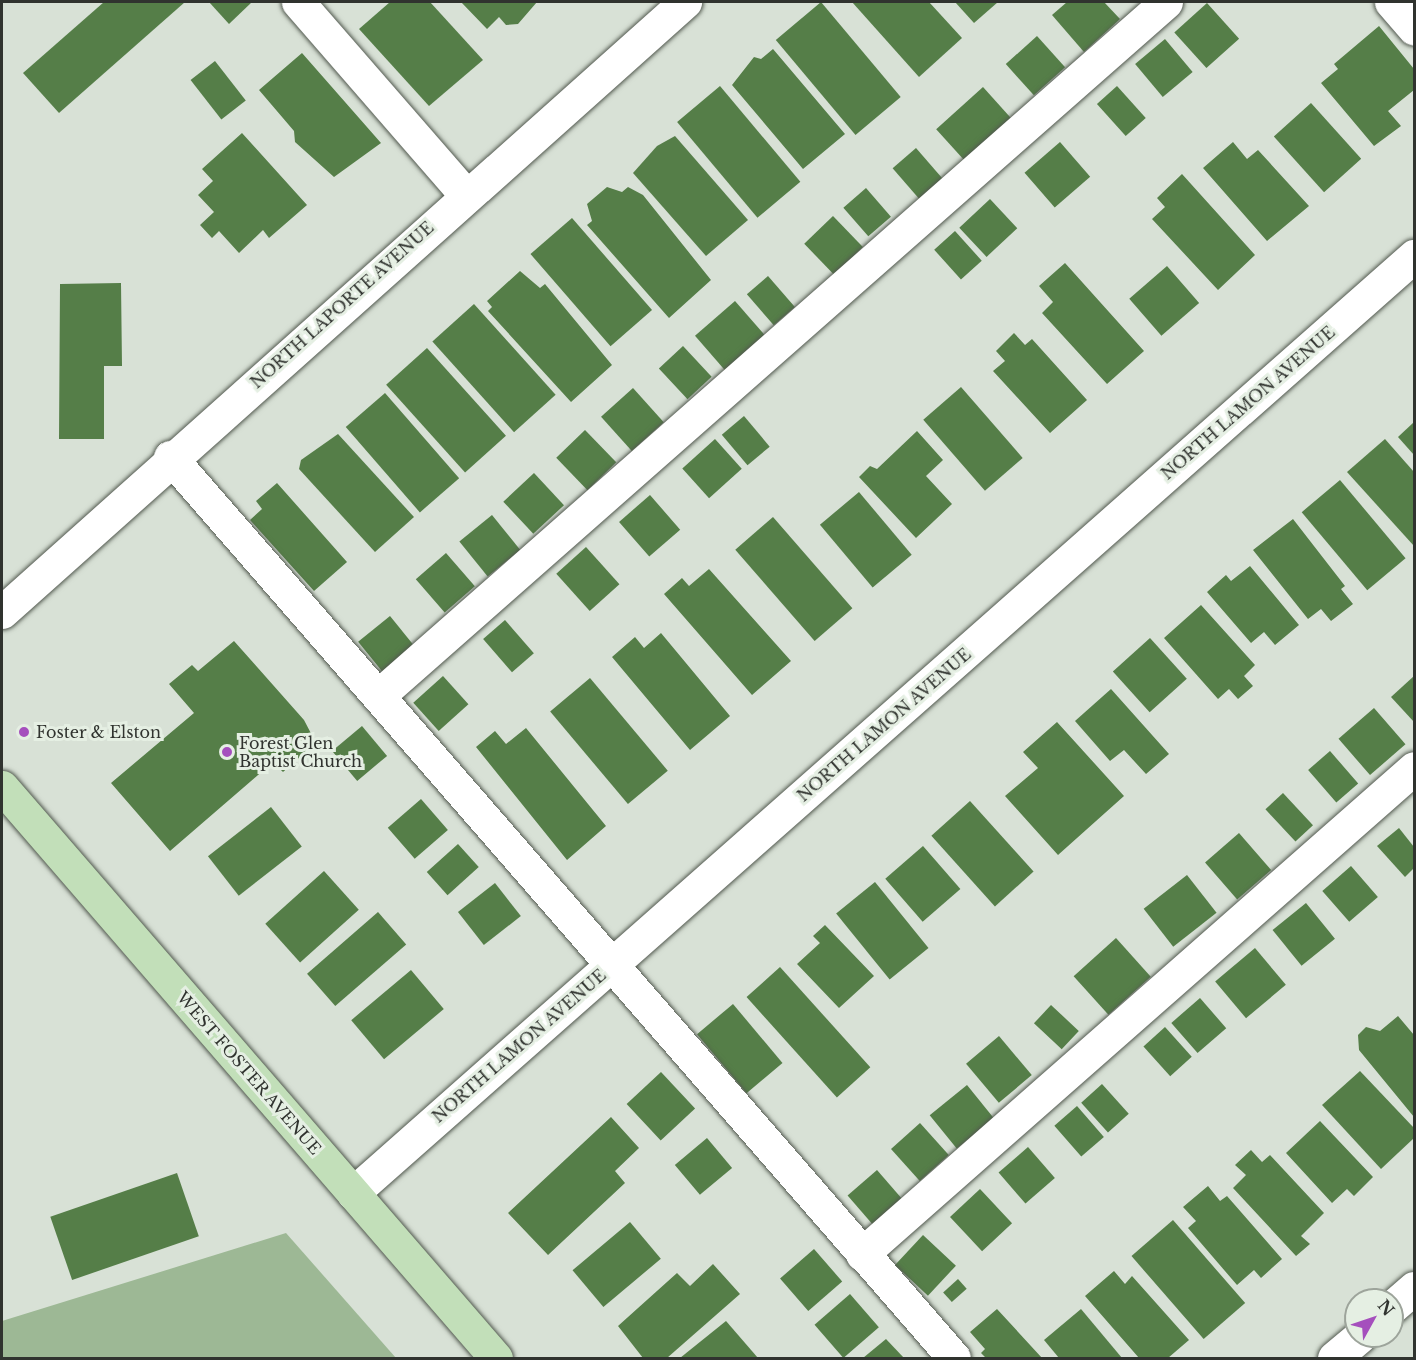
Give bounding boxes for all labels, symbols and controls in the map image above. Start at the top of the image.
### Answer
street label: NORTH LAPORTE AVENUE [246,218,438,392]
street label: NORTH LAMON AVENUE [1157,322,1339,484]
street label: NORTH LAMON AVENUE [793,644,975,806]
place label: Foster & Elston [36,722,161,742]
marker: Foster & Elston [17,725,31,739]
place label: Forest Glen Baptist Church [239,733,362,771]
marker: Forest Glen Baptist Church [220,745,234,759]
street label: NORTH LAMON AVENUE [428,965,610,1127]
street label: WEST FOSTER AVENUE [173,987,325,1159]
north arrow [1344,1288,1404,1348]
text: N [1374,1296,1399,1320]

